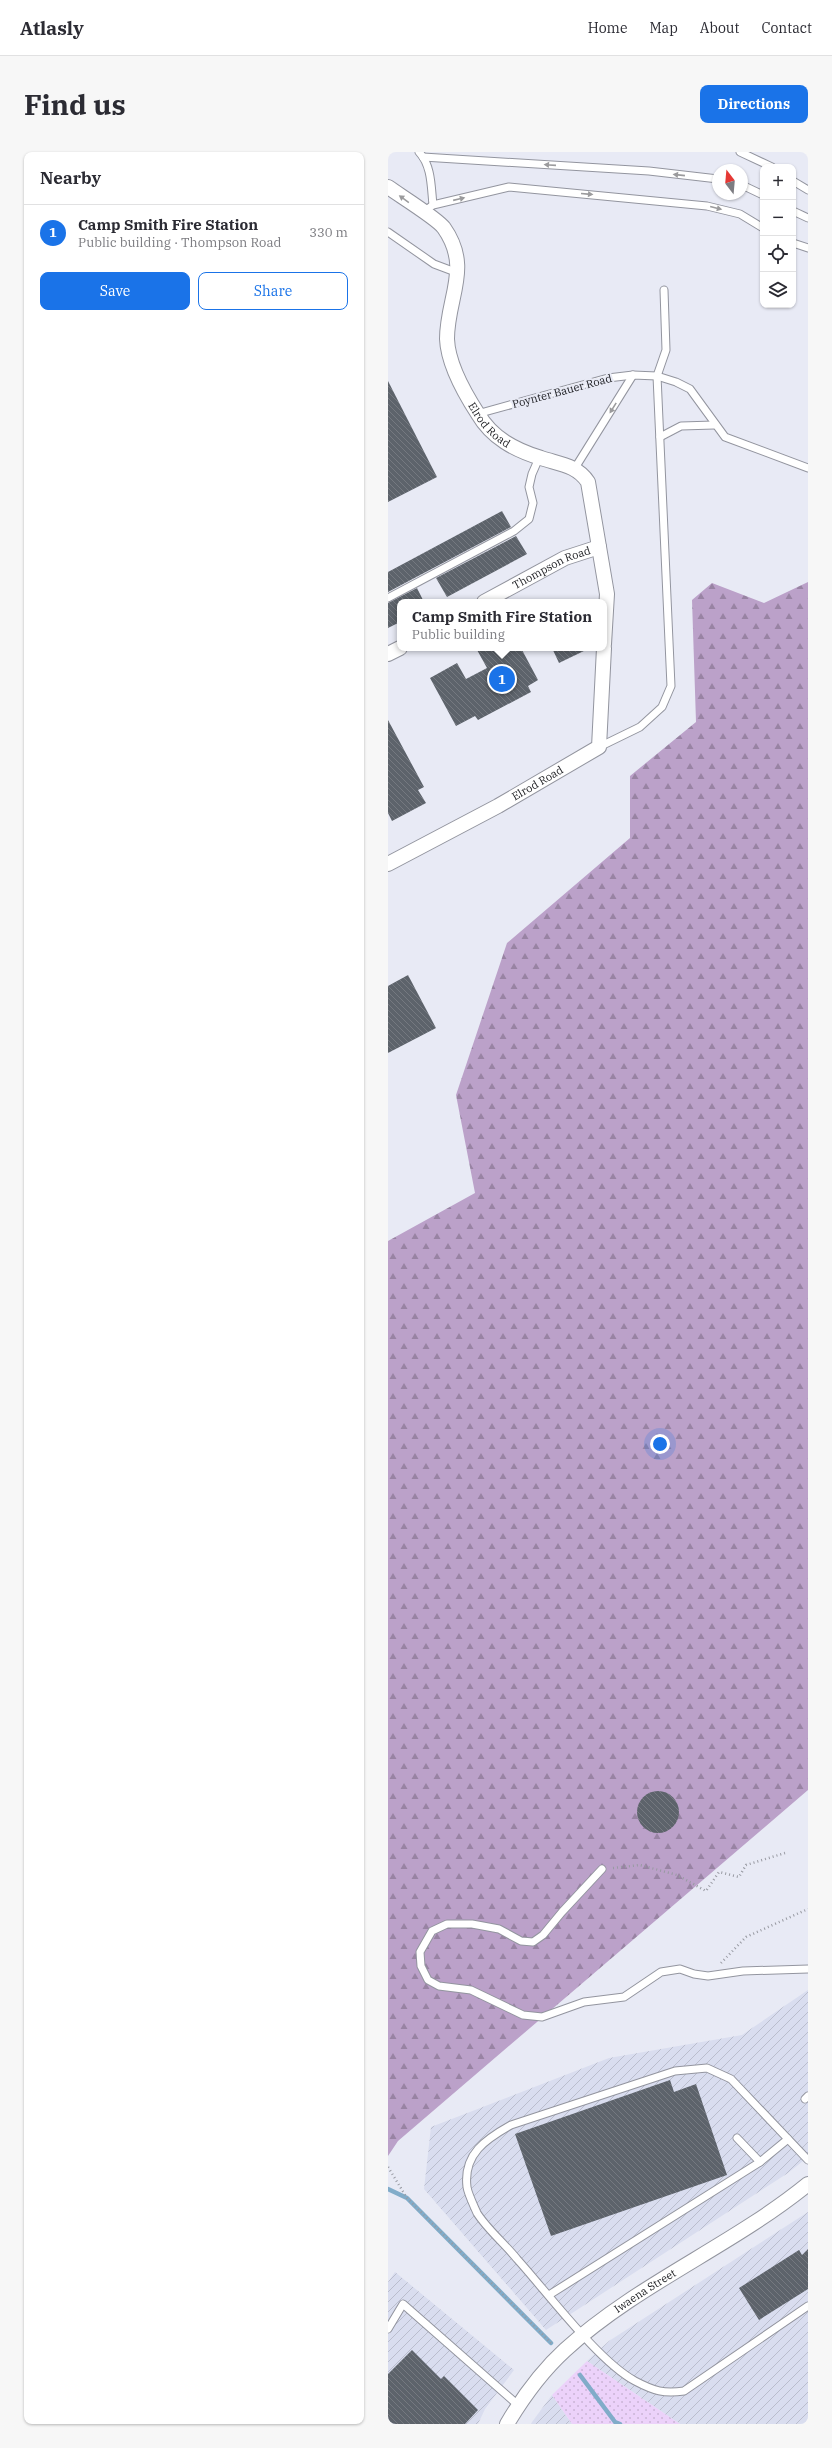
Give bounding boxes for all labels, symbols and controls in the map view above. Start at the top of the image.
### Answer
text: Atlasly [20,16,84,40]
text: Home [588,19,627,37]
text: Map [649,19,678,37]
text: About [700,19,739,37]
text: Contact [761,19,812,37]
button: Directions [700,85,808,123]
text: Find us [24,86,126,123]
one-way arrow [544,161,556,168]
north arrow [712,164,748,200]
map controls [760,164,796,308]
button: + [760,164,796,200]
text: Nearby [40,167,101,189]
one-way arrow [673,171,685,178]
one-way arrow [581,191,593,198]
one-way arrow [399,195,410,203]
one-way arrow [453,195,465,201]
button: − [760,200,796,236]
one-way arrow [711,205,723,211]
text: Camp Smith Fire Station [78,215,258,234]
text: 1 [49,224,57,241]
text: 330 m [309,224,348,241]
text: Public building · Thompson Road [78,234,281,251]
button: locate [760,236,796,272]
button: Save [40,272,190,310]
button: Share [198,272,348,310]
button: layers [760,272,796,308]
street label: Poynter Bauer Road [511,371,614,411]
street label: Elrod Road [465,399,513,451]
one-way arrow [609,402,616,414]
street label: Thompson Road [510,543,592,592]
popup [397,599,607,651]
text: Camp Smith Fire Station [412,607,592,626]
text: Public building [412,626,505,643]
pin: 1 [489,664,515,694]
street label: Elrod Road [509,762,566,803]
your location [650,1434,670,1454]
street label: Iwaena Street [611,2266,678,2316]

